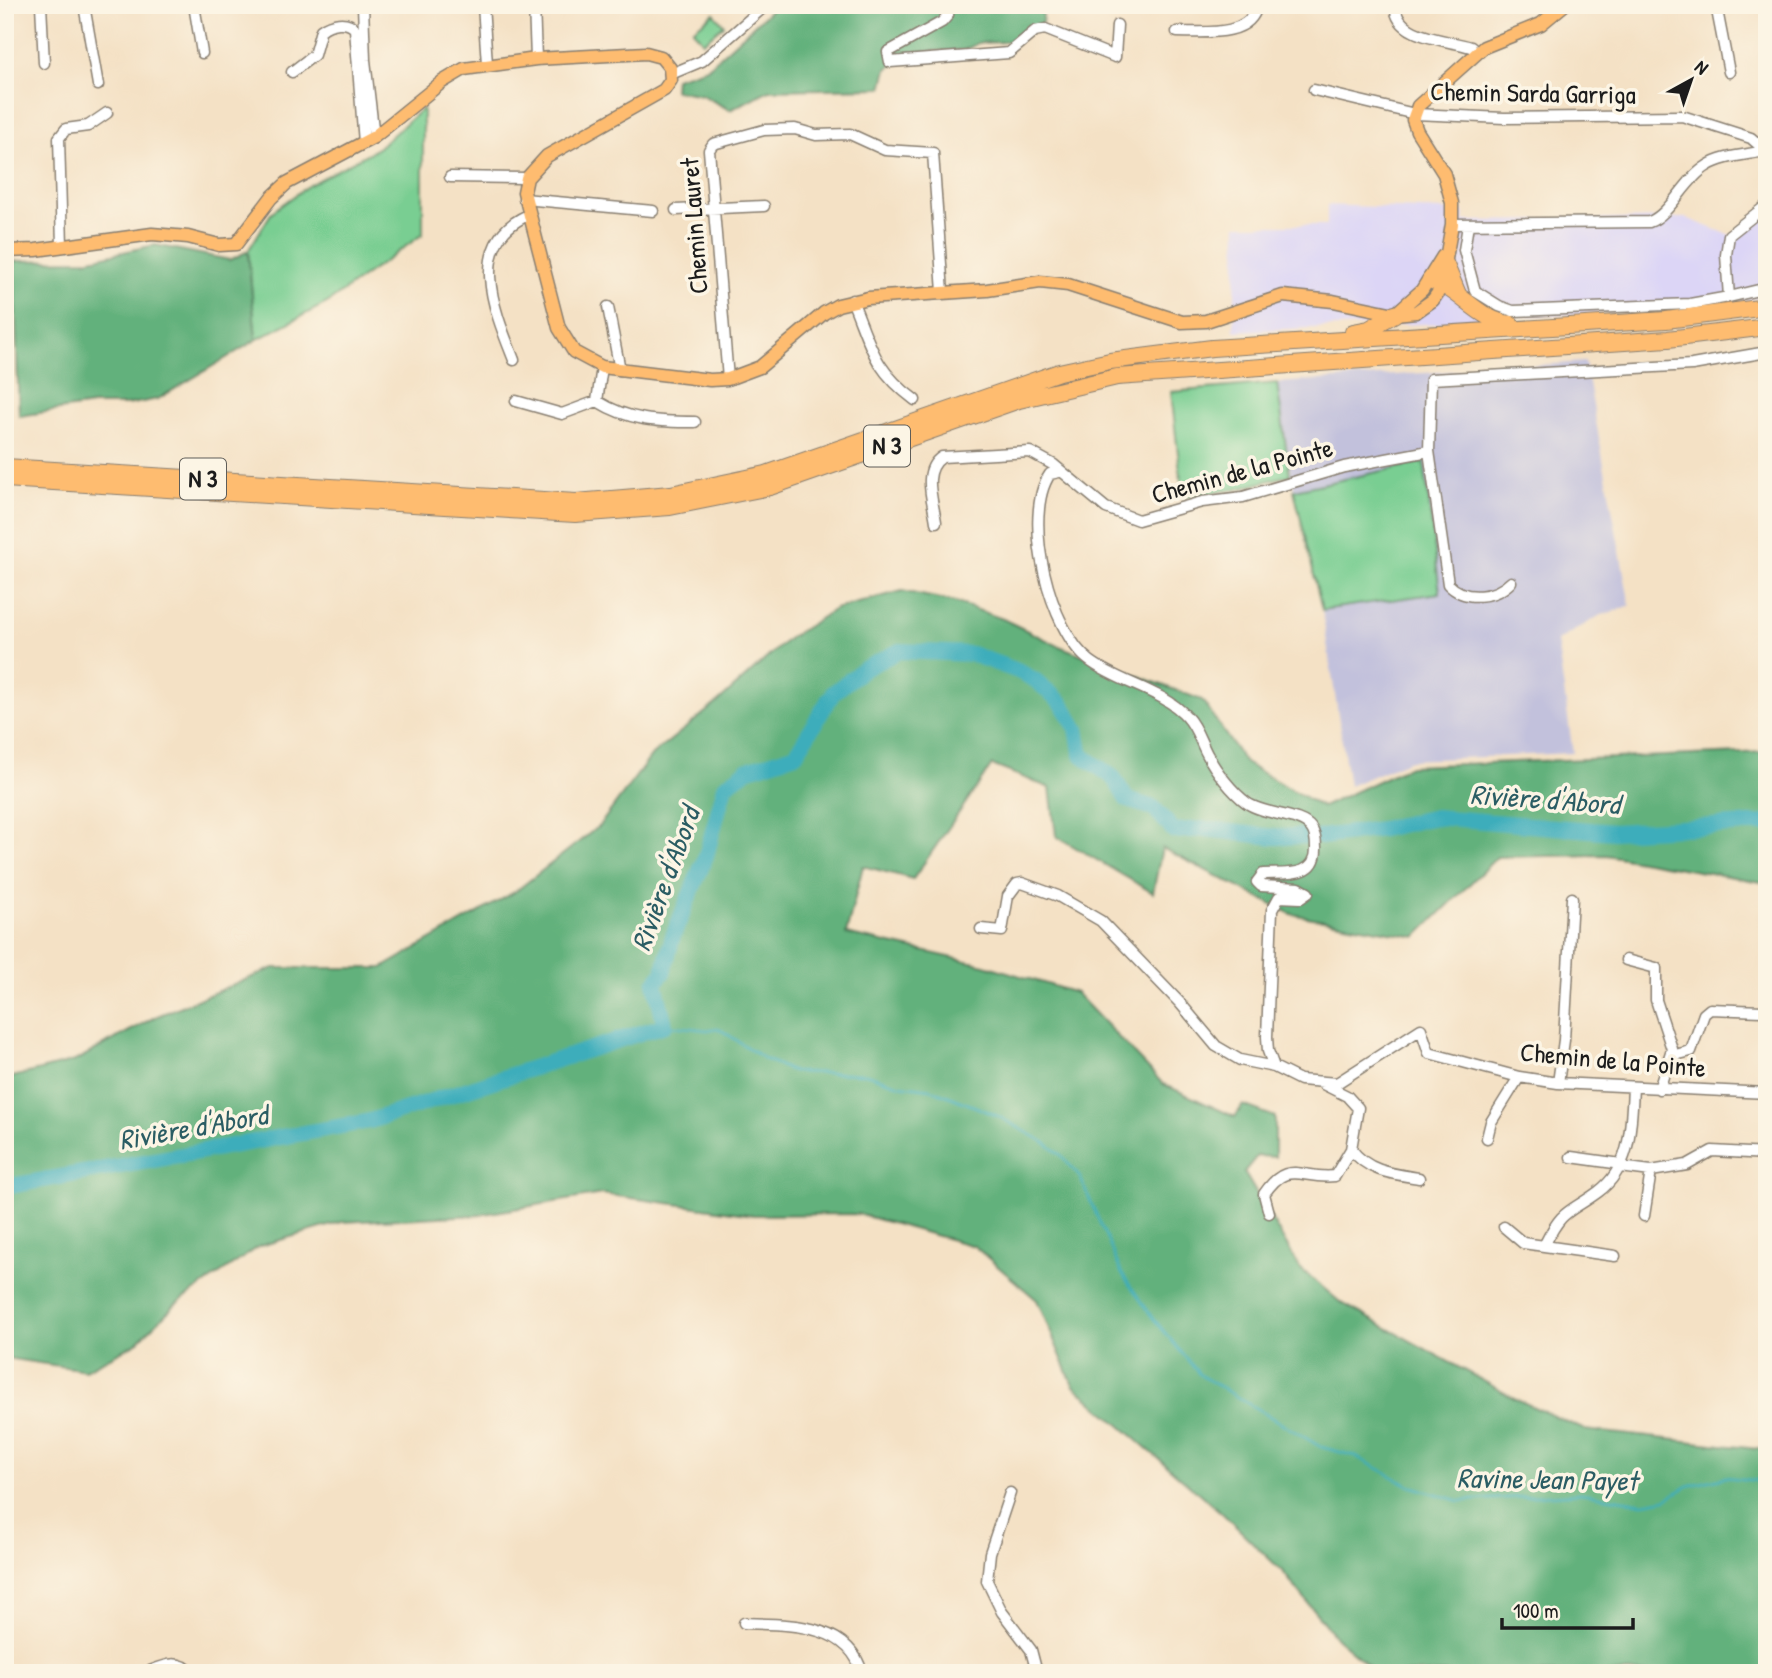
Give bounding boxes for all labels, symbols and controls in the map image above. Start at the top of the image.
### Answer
north arrow [1656,46,1726,116]
text: N [1690,54,1714,80]
street label: Chemin Sarda Garriga [1430,73,1636,112]
street label: Chemin Lauret [671,156,716,295]
road number: N 3 [864,426,910,466]
street label: Chemin de la Pointe [1147,430,1336,512]
road number: N 3 [180,458,226,500]
water label: Rivière d'Abord [1469,775,1625,823]
water label: Rivière d'Abord [622,798,710,956]
street label: Chemin de la Pointe [1519,1034,1707,1085]
water label: Rivière d'Abord [116,1095,274,1159]
water label: Ravine Jean Payet [1457,1458,1642,1500]
scale bar [1502,1587,1634,1631]
text: 100 m [1513,1596,1559,1625]

